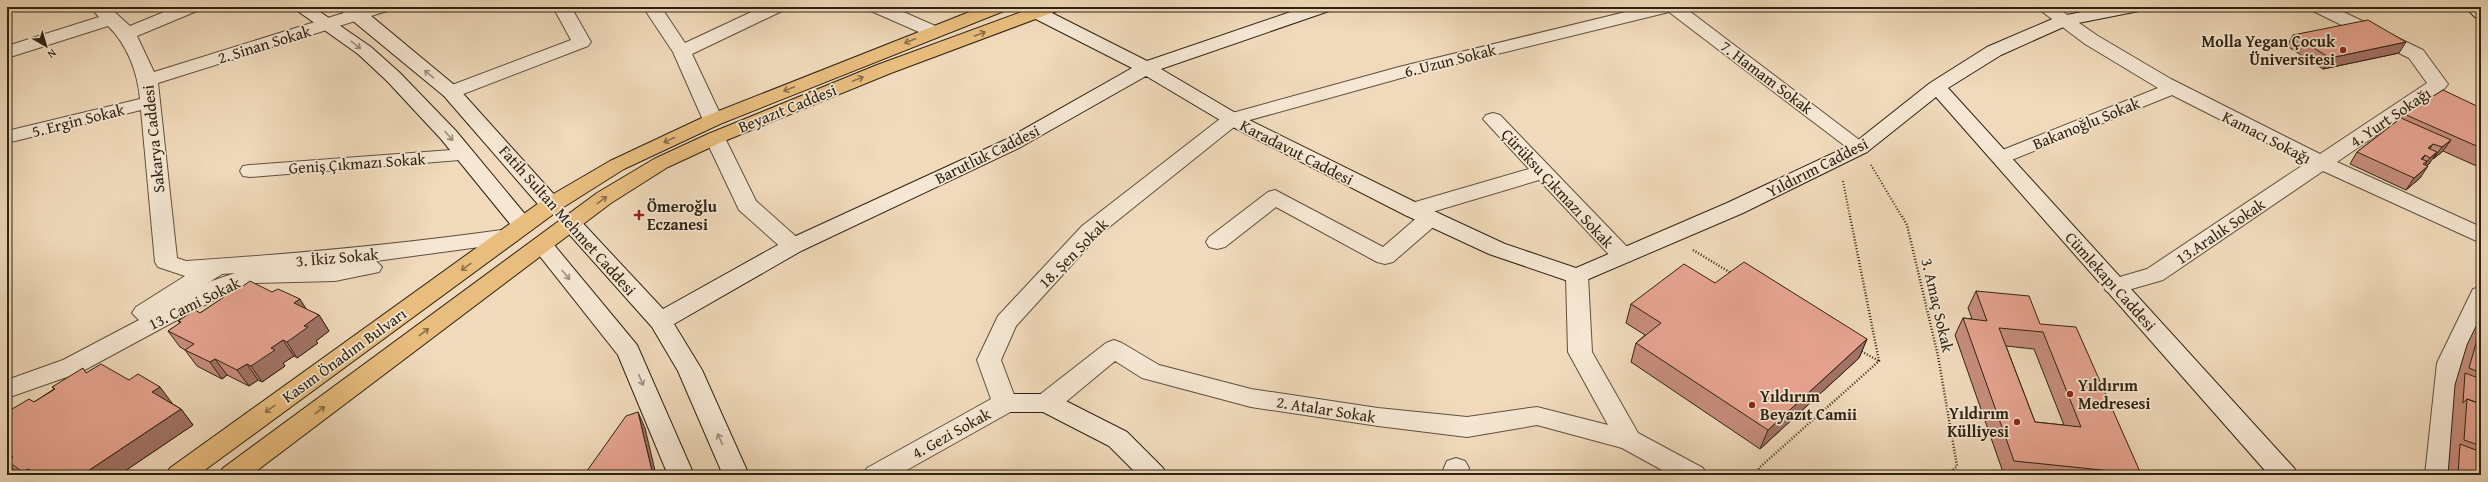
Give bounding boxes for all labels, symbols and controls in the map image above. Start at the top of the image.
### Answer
street label: 2. Sinan Sokak [214,18,314,70]
north arrow [26,26,66,66]
one-way arrow [973,29,985,37]
place label: Molla Yegan Çocuk Üniversitesi [2201,29,2336,71]
street label: 7. Hamam Sokak [1716,34,1819,120]
one-way arrow [904,37,916,45]
street label: 6. Uzun Sokak [1402,37,1499,83]
one-way arrow [350,41,361,50]
text: N [44,45,60,63]
marker: Molla Yegan Çocuk Üniversitesi [2338,45,2348,55]
one-way arrow [425,70,435,79]
one-way arrow [852,75,864,83]
street label: Beyazıt Caddesi [734,77,840,139]
street label: 4. Yurt Sokağı [2345,81,2436,153]
street label: Sakarya Caddesi [135,83,171,194]
one-way arrow [783,85,795,93]
street label: Bakanoğlu Sokak [2029,90,2144,155]
street label: 5. Ergin Sokak [29,97,128,143]
street label: Kamacı Sokağı [2218,104,2316,170]
street label: Karadavut Caddesi [1236,113,1358,191]
street label: Barutluk Caddesi [931,118,1044,190]
street label: Çürüksu Çıkmazı Sokak [1496,123,1621,254]
one-way arrow [444,131,454,141]
street label: Yıldırım Caddesi [1762,131,1872,203]
one-way arrow [664,137,676,144]
street label: Fatih Sultan Mehmet Caddesi [494,139,643,301]
street label: Geniş Çıkmazı Sokak [288,146,427,180]
street label: 13.Aralık Sokak [2170,192,2270,270]
place label: Ömeroğlu Eczanesi [647,194,718,236]
one-way arrow [596,196,607,204]
marker: Ömeroğlu Eczanesi [634,210,644,220]
street label: 18. Şen Sokak [1033,212,1114,293]
street label: Cümlekapı Caddesi [2060,226,2163,336]
street label: 3. İkiz Sokak [295,241,380,273]
street label: 3. Amaç Sokak [1916,256,1961,355]
one-way arrow [460,263,471,271]
one-way arrow [562,269,571,280]
street label: 13. Cami Sokak [144,270,245,336]
street label: Kasım Önadım Bulvarı [277,301,412,408]
one-way arrow [418,328,429,336]
one-way arrow [638,373,646,385]
place label: Yıldırım Medresesi [2078,373,2150,415]
place label: Yıldırım Beyazıt Camii [1760,384,1857,426]
street label: 2. Atalar Sokak [1275,389,1378,429]
marker: Yıldırım Medresesi [2065,389,2075,399]
marker: Yıldırım Beyazıt Camii [1747,400,1757,410]
street label: 4. Gezi Sokak [907,401,996,465]
place label: Yıldırım Külliyesi [1947,401,2009,443]
one-way arrow [265,405,276,413]
one-way arrow [314,406,325,414]
marker: Yıldırım Külliyesi [2012,417,2022,427]
one-way arrow [716,434,723,446]

